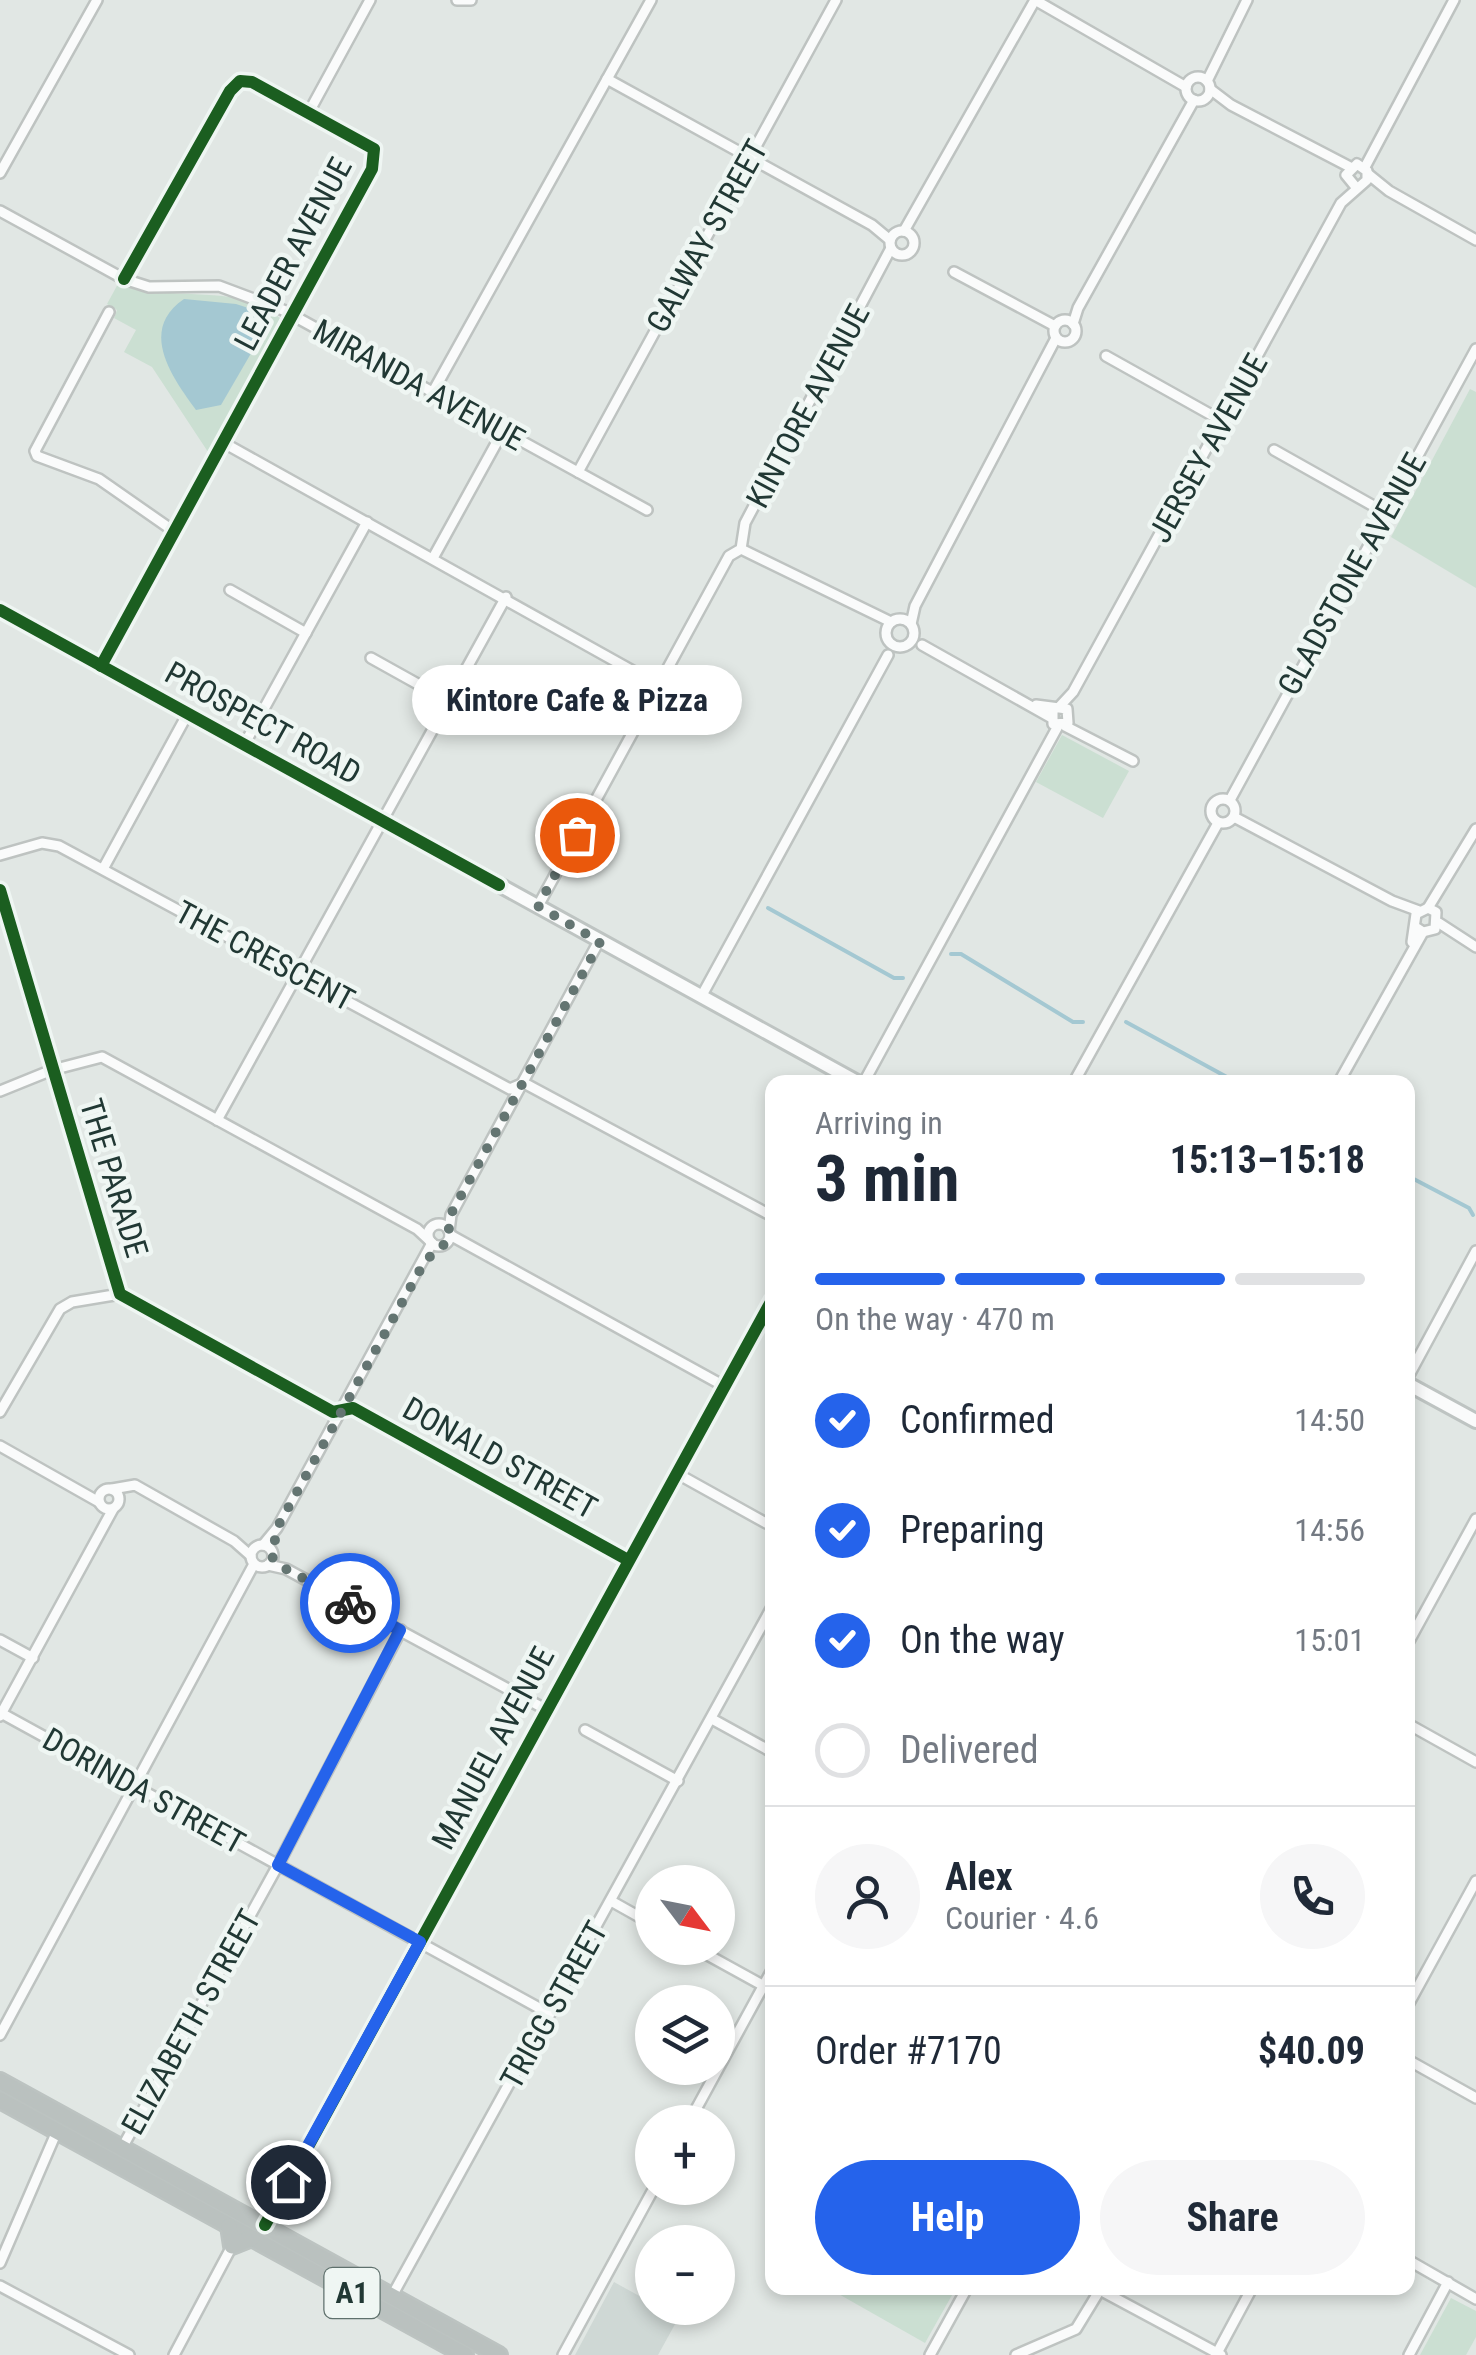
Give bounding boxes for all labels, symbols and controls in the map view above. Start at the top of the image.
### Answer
street label: GALWAY STREET [638,133,776,339]
street label: LEADER AVENUE [226,151,360,357]
street label: KINTORE AVENUE [738,298,878,514]
street label: MIRANDA AVENUE [307,311,531,459]
street label: JERSEY AVENUE [1141,347,1275,549]
street label: GLADSTONE AVENUE [1270,446,1434,702]
street label: PROSPECT ROAD [159,654,367,792]
callout: Kintore Cafe & Pizza [412,665,742,735]
text: Kintore Cafe & Pizza [446,681,708,719]
pin [535,793,620,878]
icon: bag [550,808,605,863]
street label: THE CRESCENT [169,893,361,1019]
street label: THE PARADE [72,1094,156,1262]
text: Arriving in [815,1104,943,1142]
text: 15:13–15:18 [1170,1138,1365,1182]
text: 3 min [815,1141,959,1217]
text: On the way · 470 m [815,1300,1055,1338]
street label: DONALD STREET [396,1389,604,1527]
icon: check [815,1393,870,1448]
text: Confirmed [900,1398,1055,1442]
text: 14:50 [1294,1401,1365,1439]
icon: check [815,1503,870,1558]
text: Preparing [900,1508,1045,1552]
text: 14:56 [1294,1511,1365,1549]
courier [300,1553,400,1653]
icon: bike [323,1576,378,1631]
icon: check [815,1613,870,1668]
text: On the way [900,1618,1065,1662]
text: 15:01 [1294,1621,1365,1659]
street label: MANUEL AVENUE [424,1640,562,1856]
street label: DORINDA STREET [36,1720,252,1862]
text: Delivered [900,1728,1039,1772]
button: person [815,1844,920,1949]
button: phone [1260,1844,1365,1949]
text: Alex [945,1855,1013,1899]
north arrow [635,1865,735,1965]
map controls [635,1865,735,2325]
text: Courier · 4.6 [945,1899,1099,1937]
street label: ELIZABETH STREET [114,1903,268,2141]
street label: TRIGG STREET [492,1915,616,2095]
button: layers [635,1985,735,2085]
text: Order #7170 [815,2029,1002,2073]
text: $40.09 [1258,2029,1365,2073]
button: + [635,2105,735,2205]
pin [246,2140,331,2225]
icon: home [261,2155,316,2210]
button: Help [815,2160,1080,2275]
button: Share [1100,2160,1365,2275]
button: − [635,2225,735,2325]
road number: A1 [324,2268,380,2318]

